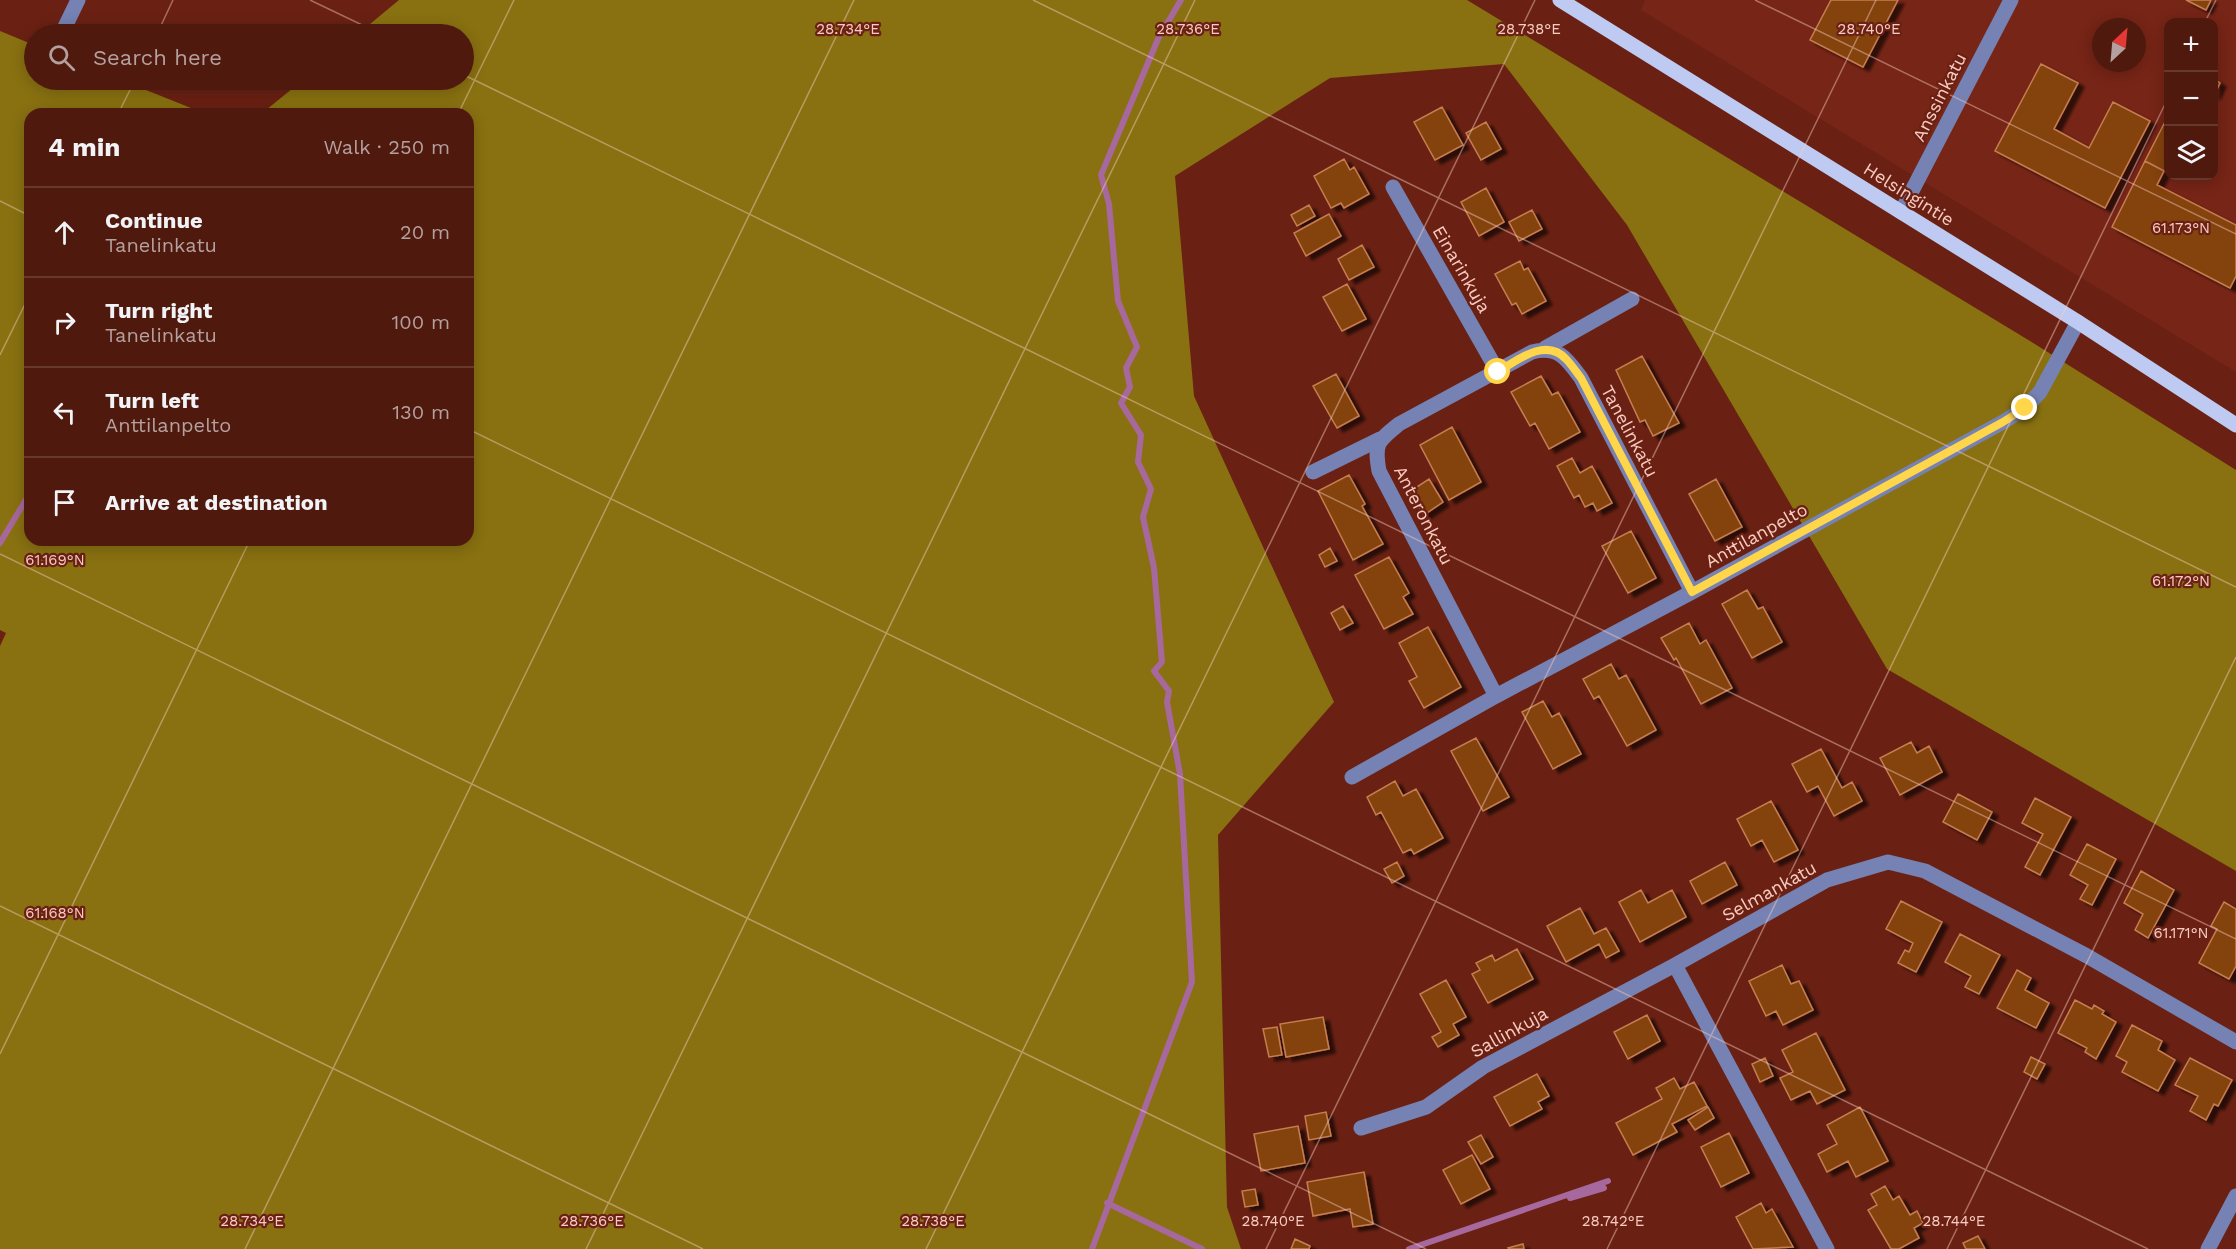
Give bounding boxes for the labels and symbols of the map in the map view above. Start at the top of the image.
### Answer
north arrow [2092,18,2146,72]
text: 28.734°E [816,20,880,38]
text: 28.736°E [1156,20,1220,38]
text: 28.738°E [1497,20,1561,38]
text: 28.740°E [1837,20,1901,38]
street label: Anssinkatu [1908,49,1970,145]
street label: Helsingintie [1860,158,1958,230]
text: 61.173°N [2152,219,2210,237]
street label: Einarinkuja [1429,222,1495,316]
route start [1484,358,1510,384]
street label: Tanelinkatu [1597,382,1663,480]
route end [2011,394,2037,420]
street label: Anteronkatu [1390,462,1458,568]
street label: Anttilanpelto [1701,498,1811,572]
text: 61.169°N [25,551,85,569]
text: 61.172°N [2152,572,2210,590]
street label: Selmankatu [1718,857,1820,925]
text: 61.168°N [25,904,85,922]
text: 61.171°N [2153,924,2209,942]
street label: Sallinkuja [1467,1002,1551,1062]
text: 28.734°E [220,1212,284,1230]
text: 28.736°E [560,1212,624,1230]
text: 28.738°E [901,1212,965,1230]
text: 28.740°E [1241,1212,1305,1230]
text: 28.742°E [1582,1212,1644,1230]
text: 28.744°E [1923,1212,1985,1230]

